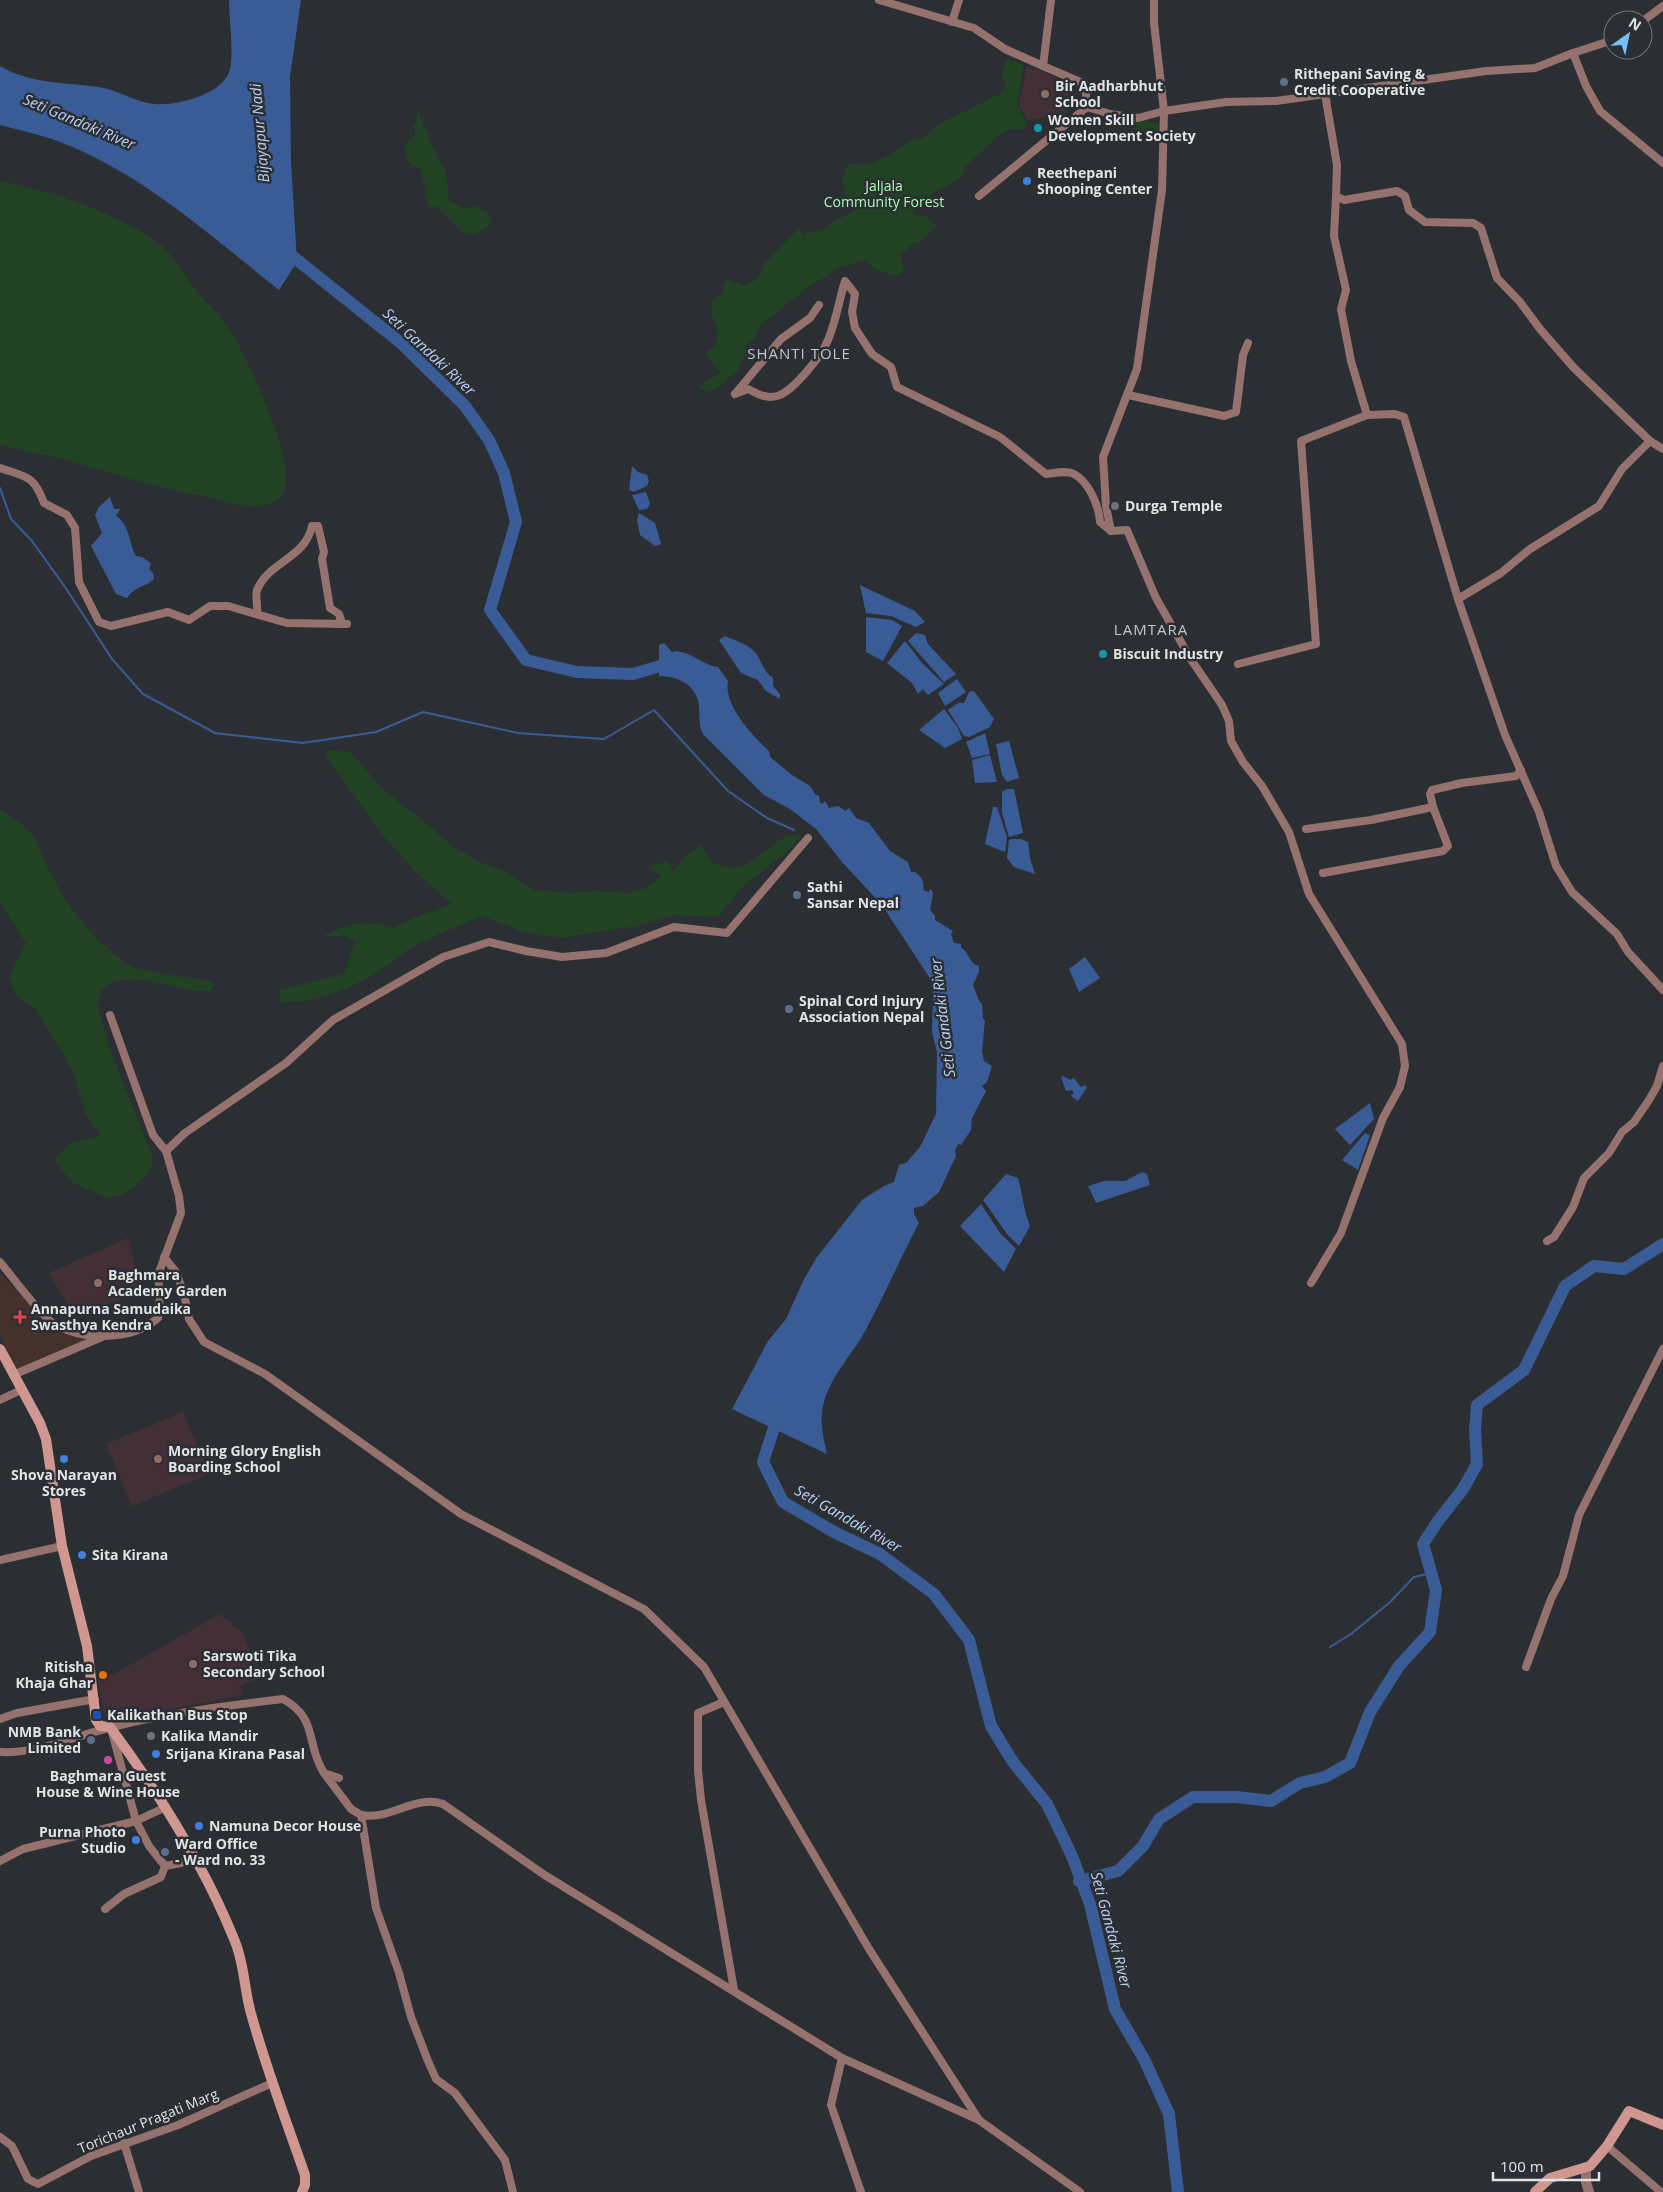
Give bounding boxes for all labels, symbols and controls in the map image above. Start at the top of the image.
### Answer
north arrow [1603,10,1653,60]
text: N [1625,13,1645,35]
place label: Rithepani Saving & Credit Cooperative [1294,64,1426,99]
place label: Bir Aadharbhut School [1055,76,1163,111]
marker: Rithepani Saving & Credit Cooperative [1278,76,1290,88]
water label: Bijayapur Nadi [245,83,273,183]
water label: Seti Gandaki River [20,88,139,154]
marker: Bir Aadharbhut School [1039,88,1051,100]
place label: Women Skill Development Society [1048,110,1196,145]
marker: Women Skill Development Society [1032,122,1044,134]
place label: Reethepani Shooping Center [1037,163,1153,198]
marker: Reethepani Shooping Center [1021,175,1033,187]
park label: Jaljala Community Forest [824,176,944,211]
water label: Seti Gandaki River [379,303,481,400]
district label: SHANTI TOLE [747,343,851,363]
place label: Durga Temple [1125,496,1222,515]
marker: Durga Temple [1109,500,1121,512]
district label: LAMTARA [1114,619,1188,639]
place label: Biscuit Industry [1113,644,1223,663]
marker: Biscuit Industry [1097,648,1109,660]
place label: Sathi Sansar Nepal [807,877,899,912]
marker: Sathi Sansar Nepal [791,889,803,901]
water label: Seti Gandaki River [925,956,959,1079]
place label: Spinal Cord Injury Association Nepal [799,991,924,1026]
marker: Spinal Cord Injury Association Nepal [783,1003,795,1015]
place label: Baghmara Academy Garden [108,1265,227,1300]
marker: Baghmara Academy Garden [92,1277,104,1289]
place label: Annapurna Samudaika Swasthya Kendra [31,1299,191,1334]
marker: Annapurna Samudaika Swasthya Kendra [13,1310,27,1324]
place label: Morning Glory English Boarding School [168,1441,321,1476]
marker: Shova Narayan Stores [58,1453,70,1465]
marker: Morning Glory English Boarding School [152,1453,164,1465]
place label: Shova Narayan Stores [11,1465,117,1500]
water label: Seti Gandaki River [792,1480,906,1557]
place label: Sita Kirana [92,1545,168,1564]
marker: Sita Kirana [76,1549,88,1561]
place label: Sarswoti Tika Secondary School [203,1646,325,1681]
place label: Ritisha Khaja Ghar [16,1657,94,1692]
marker: Sarswoti Tika Secondary School [187,1658,199,1670]
marker: Ritisha Khaja Ghar [97,1669,109,1681]
place label: Kalikathan Bus Stop [107,1705,248,1724]
marker: Kalikathan Bus Stop [91,1709,103,1721]
place label: NMB Bank Limited [8,1722,81,1757]
place label: Kalika Mandir [161,1726,259,1745]
marker: Kalika Mandir [145,1730,157,1742]
marker: NMB Bank Limited [85,1734,97,1746]
place label: Srijana Kirana Pasal [166,1744,305,1763]
marker: Srijana Kirana Pasal [150,1748,162,1760]
marker: Baghmara Guest House & Wine House [102,1754,114,1766]
place label: Baghmara Guest House & Wine House [36,1766,180,1801]
place label: Namuna Decor House [209,1816,361,1835]
marker: Namuna Decor House [193,1820,205,1832]
place label: Purna Photo Studio [39,1822,126,1857]
marker: Purna Photo Studio [130,1834,142,1846]
place label: Ward Office - Ward no. 33 [175,1834,266,1869]
marker: Ward Office - Ward no. 33 [159,1846,171,1858]
water label: Seti Gandaki River [1087,1869,1137,1991]
street label: Torichaur Pragati Marg [75,2084,221,2157]
scale bar [1493,2150,1599,2182]
text: 100 m [1500,2156,1544,2176]

